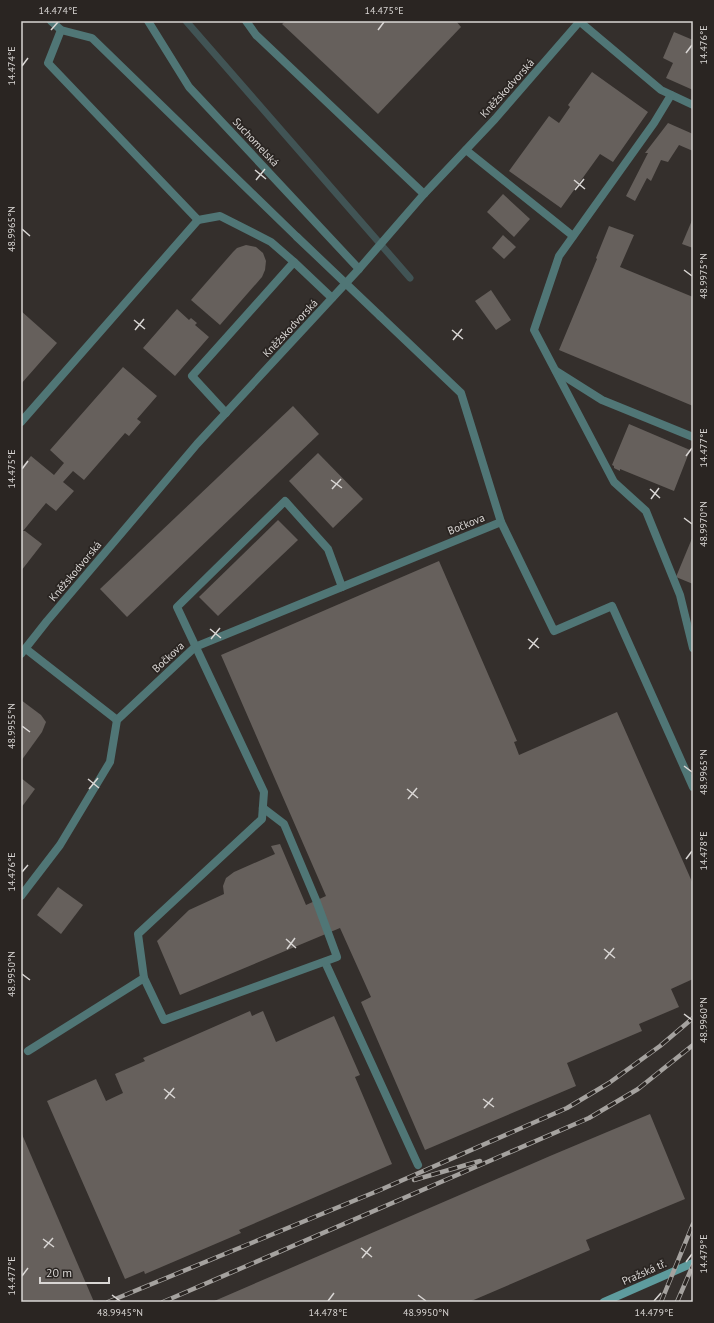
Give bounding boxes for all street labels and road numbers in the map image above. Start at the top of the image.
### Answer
street label: Kněžskodvorská [477,56,537,120]
street label: Suchomelská [230,115,282,169]
street label: Kněžskodvorská [259,296,321,360]
street label: Bočkova [445,510,487,538]
street label: Kněžskodvorská [46,538,104,604]
street label: Bočkova [149,639,187,675]
street label: Pražská tř. [620,1256,668,1288]

